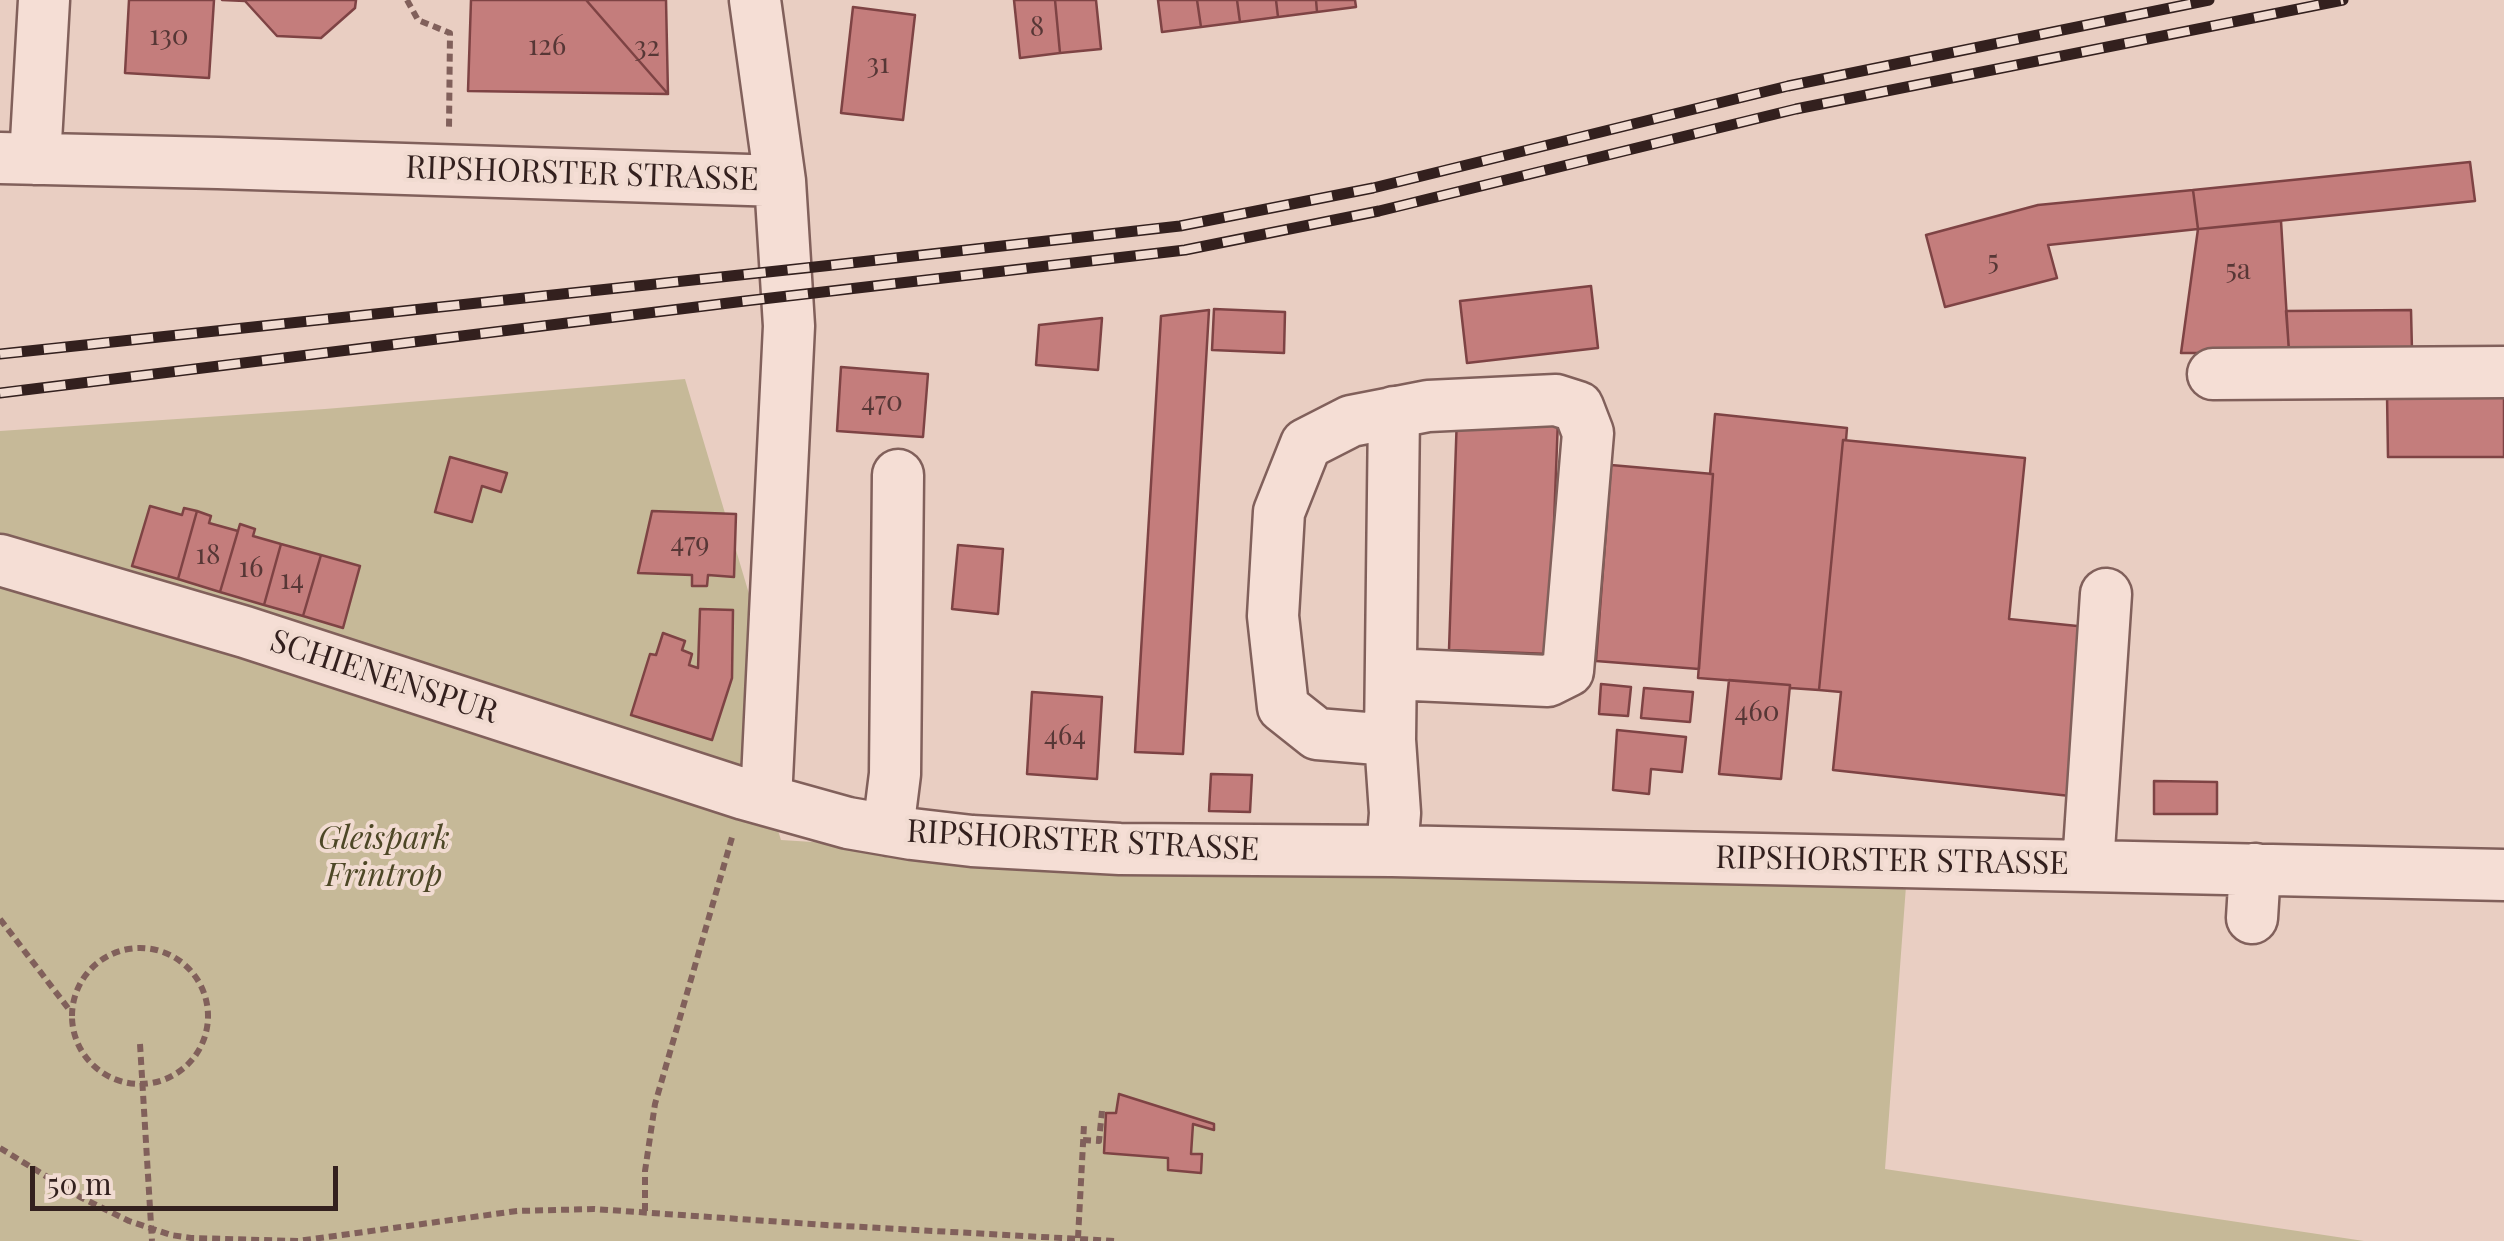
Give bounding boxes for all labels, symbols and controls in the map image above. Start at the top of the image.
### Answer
house number: 8 [1030,10,1044,44]
house number: 130 [149,19,189,53]
house number: 126 [528,29,566,63]
house number: 32 [634,30,660,64]
house number: 31 [867,47,889,81]
street label: RIPSHORSTER STRASSE [405,149,759,199]
house number: 5 [1987,244,1999,278]
house number: 5a [2225,253,2251,287]
house number: 470 [861,385,903,419]
house number: 479 [670,526,710,560]
house number: 18 [196,538,220,572]
house number: 16 [239,551,263,585]
house number: 14 [280,563,304,597]
street label: SCHIENENSPUR [265,622,503,732]
house number: 460 [1734,695,1780,729]
house number: 464 [1044,719,1086,753]
street label: RIPSHORSTER STRASSE [906,813,1260,869]
park label: Gleispark Frintrop [318,820,450,895]
street label: RIPSHORSTER STRASSE [1715,839,2069,883]
scale bar [35,1146,342,1208]
text: 50 m [47,1163,112,1203]

